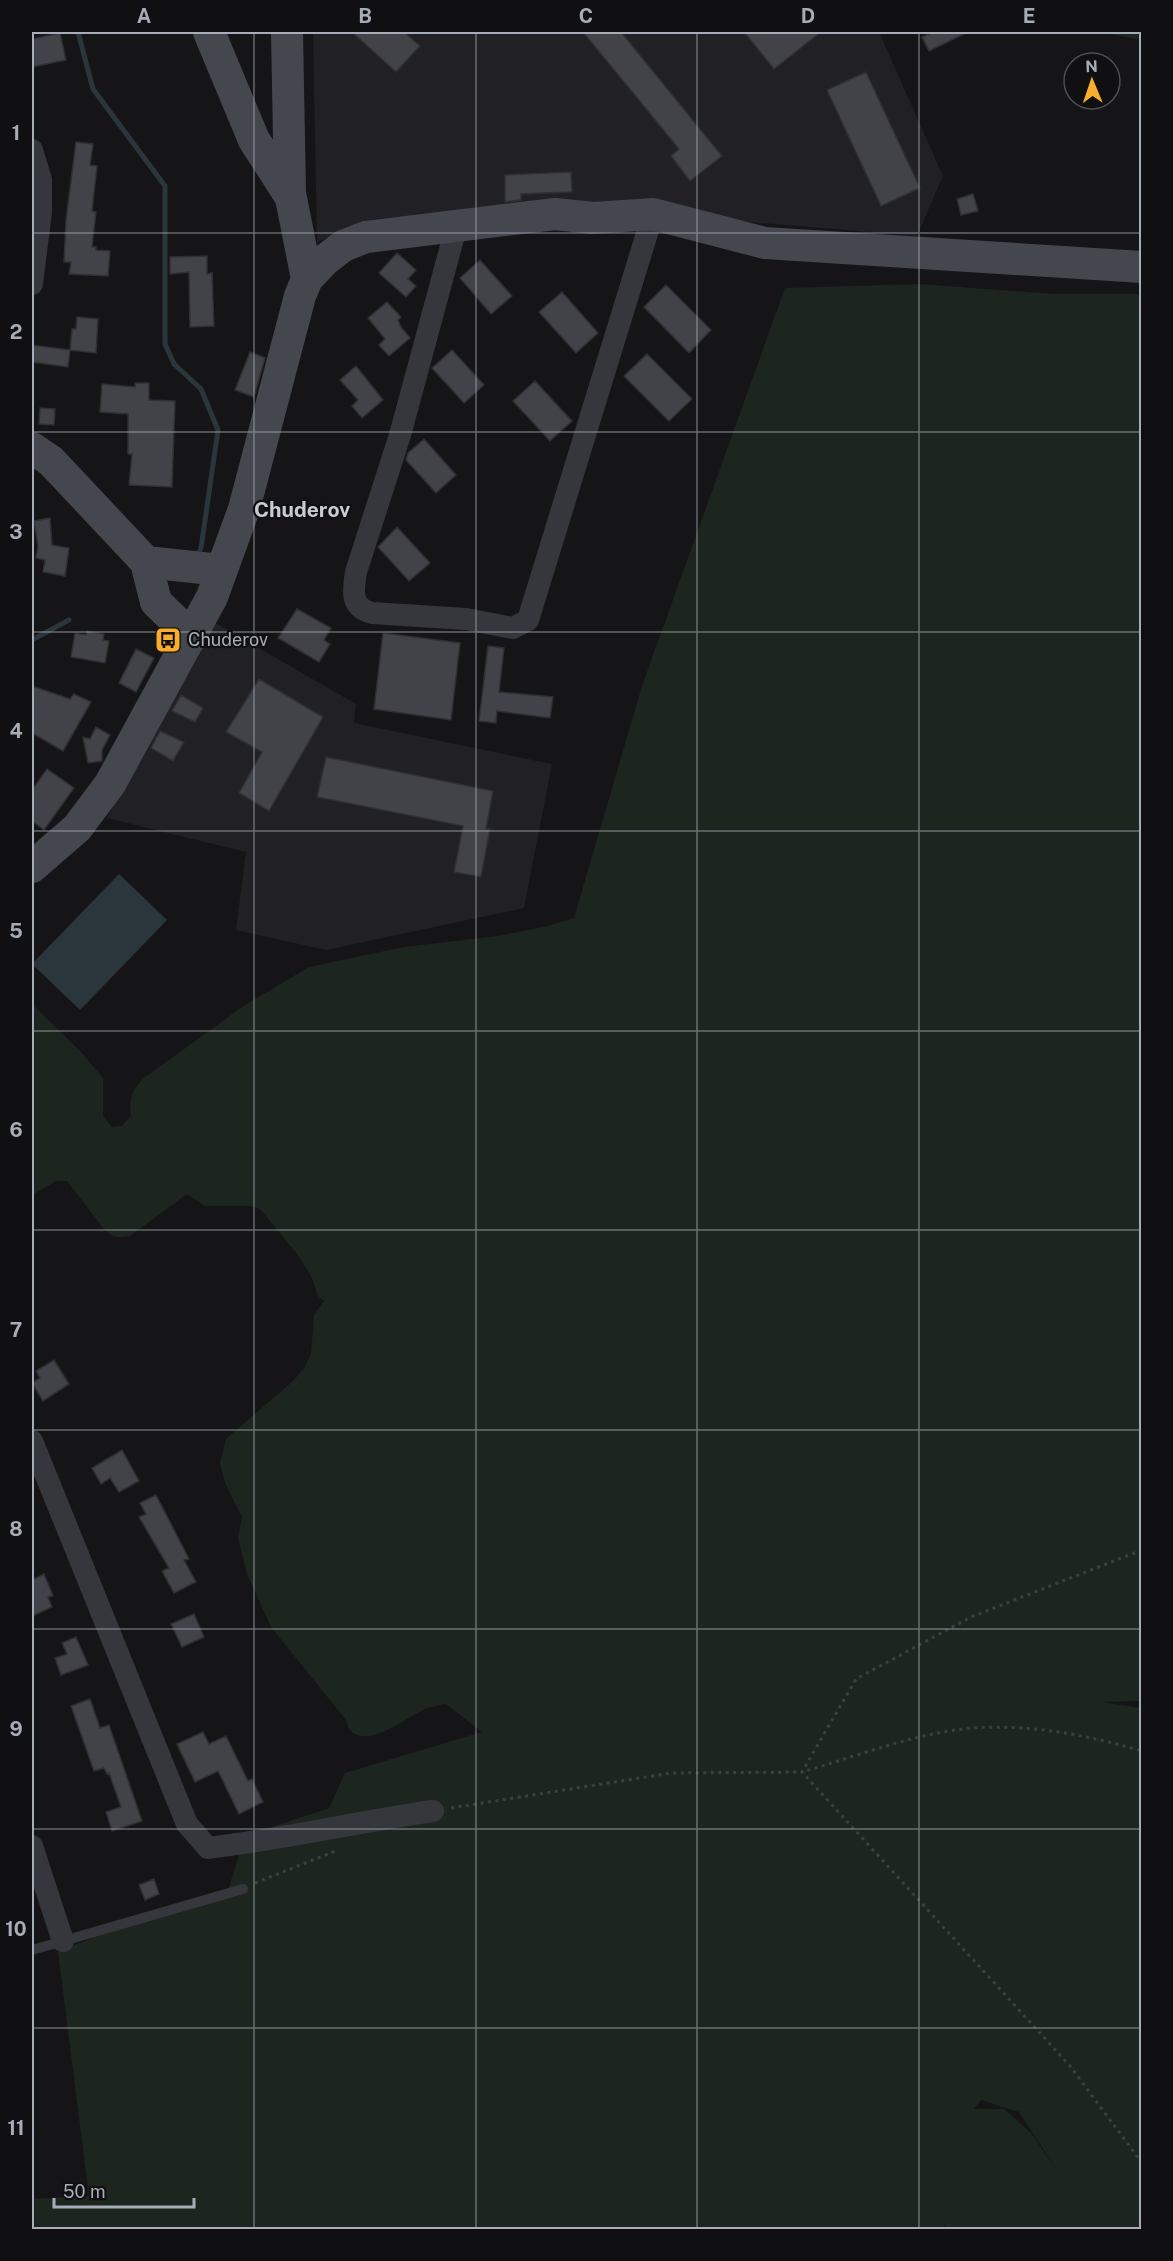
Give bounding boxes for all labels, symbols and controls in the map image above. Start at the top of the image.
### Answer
text: A [137,4,151,28]
text: B [358,4,372,28]
text: C [579,4,593,28]
text: D [801,4,815,28]
text: E [1023,4,1035,28]
north arrow [1062,51,1122,111]
text: N [1085,57,1098,76]
text: 1 [12,121,20,145]
text: 2 [10,320,22,344]
district label: Chuderov [254,497,350,522]
text: 3 [9,520,23,544]
bus stop icon: Chuderov [153,625,183,655]
place label: Chuderov [188,629,268,650]
text: 4 [9,719,23,743]
text: 5 [9,919,23,943]
text: 6 [9,1118,23,1142]
text: 7 [10,1318,22,1342]
text: 8 [9,1517,23,1541]
text: 9 [9,1717,23,1741]
text: 10 [5,1917,27,1941]
text: 11 [7,2116,25,2140]
scale bar [54,2171,194,2209]
text: 50 m [63,2181,106,2202]

